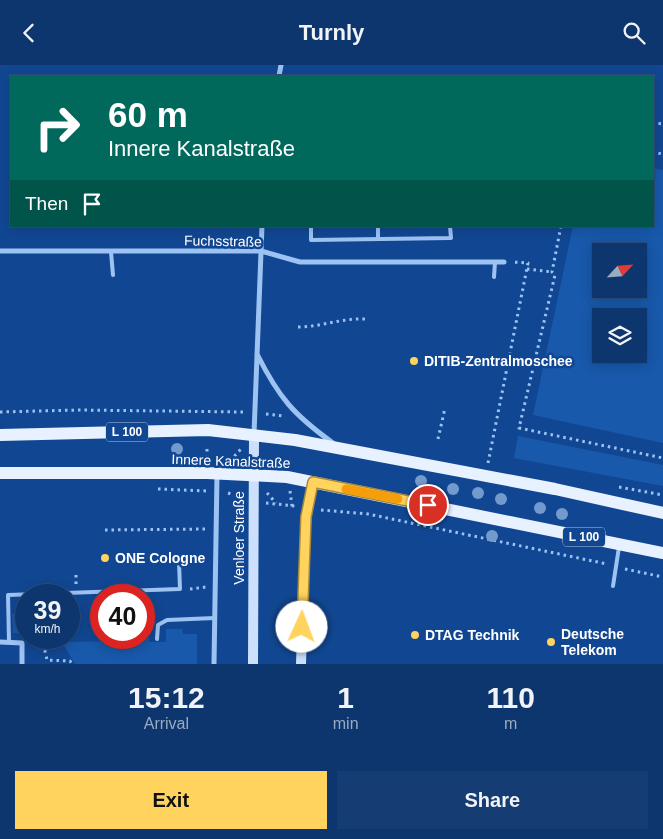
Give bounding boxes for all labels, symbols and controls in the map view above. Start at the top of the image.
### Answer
icon: back [15,19,43,47]
icon: search [620,19,648,47]
text: Turnly [299,20,364,45]
icon: right [25,95,90,160]
text: 60 m [108,95,188,134]
text: Innere Kanalstraße [108,136,295,161]
icon: arrive [78,190,106,218]
text: Then [25,193,68,214]
street label: Fuchsstraße [184,232,262,250]
north arrow [592,243,648,297]
map controls [592,243,647,363]
button: layers [592,308,647,363]
place label: DITIB-Zentralmoschee [424,353,573,369]
marker: DITIB-Zentralmoschee [408,355,420,367]
road number: L 100 [106,423,148,442]
street label: Innere Kanalstraße [171,451,291,471]
pin [407,484,449,526]
street label: Venloer Straße [231,491,247,585]
icon: arrive [414,491,442,519]
road number: L 100 [563,527,605,547]
place label: ONE Cologne [115,550,205,566]
marker: ONE Cologne [99,552,111,564]
speed limit sign: 40 [90,584,155,649]
text: 39 [34,596,61,624]
position arrow [275,600,327,652]
text: km/h [34,622,61,636]
place label: Deutsche Telekom [561,626,624,658]
place label: DTAG Technik [425,627,520,643]
marker: DTAG Technik [409,629,421,641]
marker: Deutsche Telekom [545,636,557,648]
text: 15:12 [128,681,205,714]
text: 1 [337,681,354,714]
text: 110 [487,681,535,714]
text: Arrival [144,715,189,732]
text: min [333,715,359,732]
text: m [504,715,517,732]
button: Exit [15,771,327,829]
button: Share [337,771,648,829]

